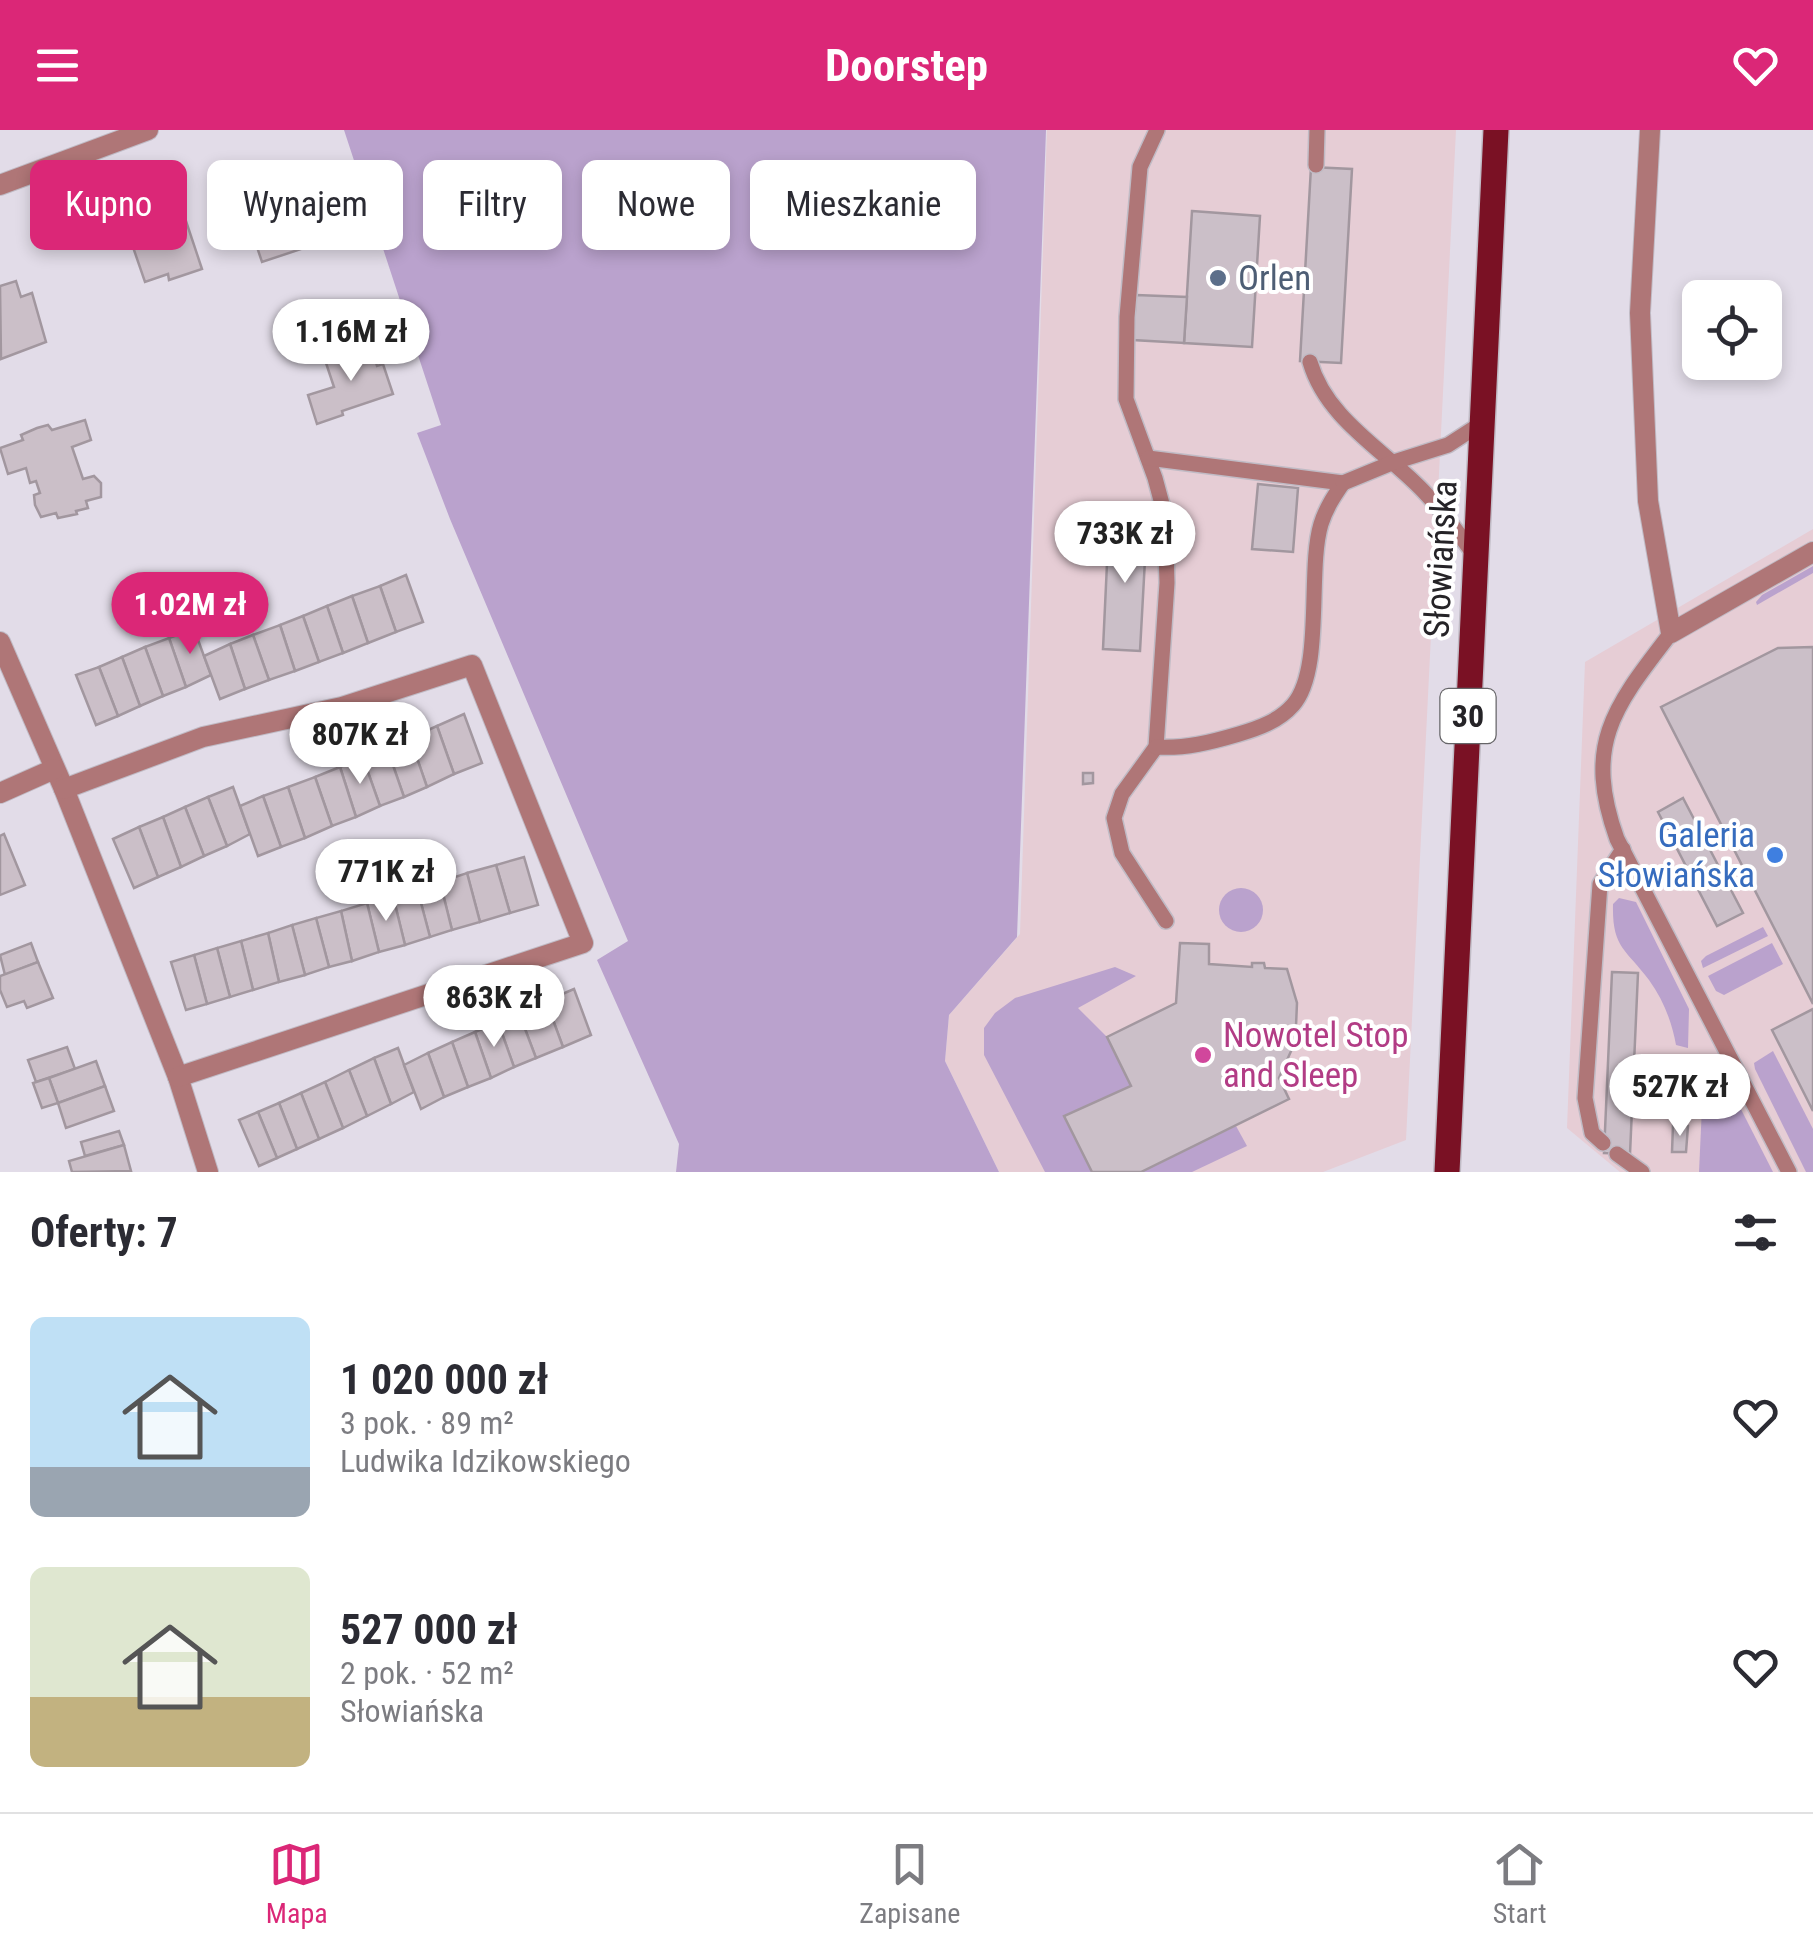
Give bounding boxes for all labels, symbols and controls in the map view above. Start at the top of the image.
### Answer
icon: menu [30,38,85,93]
icon: heart [1728,38,1783,93]
text: Doorstep [825,39,988,92]
chip: Kupno [30,160,187,250]
chip: Wynajem [207,160,403,250]
chip: Filtry [423,160,562,250]
chip: Nowe [582,160,730,250]
chip: Mieszkanie [750,160,976,250]
place label: Orlen [1238,258,1311,299]
marker: Orlen [1207,267,1229,289]
map controls [1682,280,1782,380]
button: locate [1682,280,1782,380]
pin: 1.16M zł [248,299,454,384]
text: 1.16M zł [294,312,408,350]
street label: Słowiańska [1416,479,1466,639]
pin: 733K zł [1033,501,1217,586]
text: 733K zł [1076,514,1174,552]
pin: 1.02M zł [87,572,293,657]
text: 1.02M zł [133,585,247,623]
road number: 30 [1440,689,1496,743]
pin: 807K zł [268,702,452,787]
text: 807K zł [311,715,409,753]
place label: Galeria Słowiańska [1598,815,1755,896]
pin: 771K zł [294,839,478,924]
marker: Galeria Słowiańska [1764,844,1786,866]
text: 771K zł [337,852,435,890]
pin: 863K zł [402,965,586,1050]
text: 863K zł [445,978,543,1016]
place label: Nowotel Stop and Sleep [1223,1015,1408,1096]
marker: Nowotel Stop and Sleep [1192,1044,1214,1066]
pin: 527K zł [1588,1054,1772,1139]
text: 527K zł [1631,1067,1729,1105]
icon: filters [1728,1205,1783,1260]
text: Oferty: 7 [30,1208,178,1257]
text: 1 020 000 zł [340,1355,549,1404]
icon: home [110,1357,230,1477]
icon: heart [1728,1390,1783,1445]
text: 3 pok. · 89 m² [340,1404,514,1442]
text: Ludwika Idzikowskiego [340,1442,631,1480]
text: 527 000 zł [340,1605,518,1654]
icon: home [110,1607,230,1727]
icon: heart [1728,1640,1783,1695]
text: 2 pok. · 52 m² [340,1654,514,1692]
text: Słowiańska [340,1692,484,1730]
tab: Mapa [266,1837,328,1930]
tab: Zapisane [859,1837,960,1930]
tab: Start [1492,1837,1547,1930]

